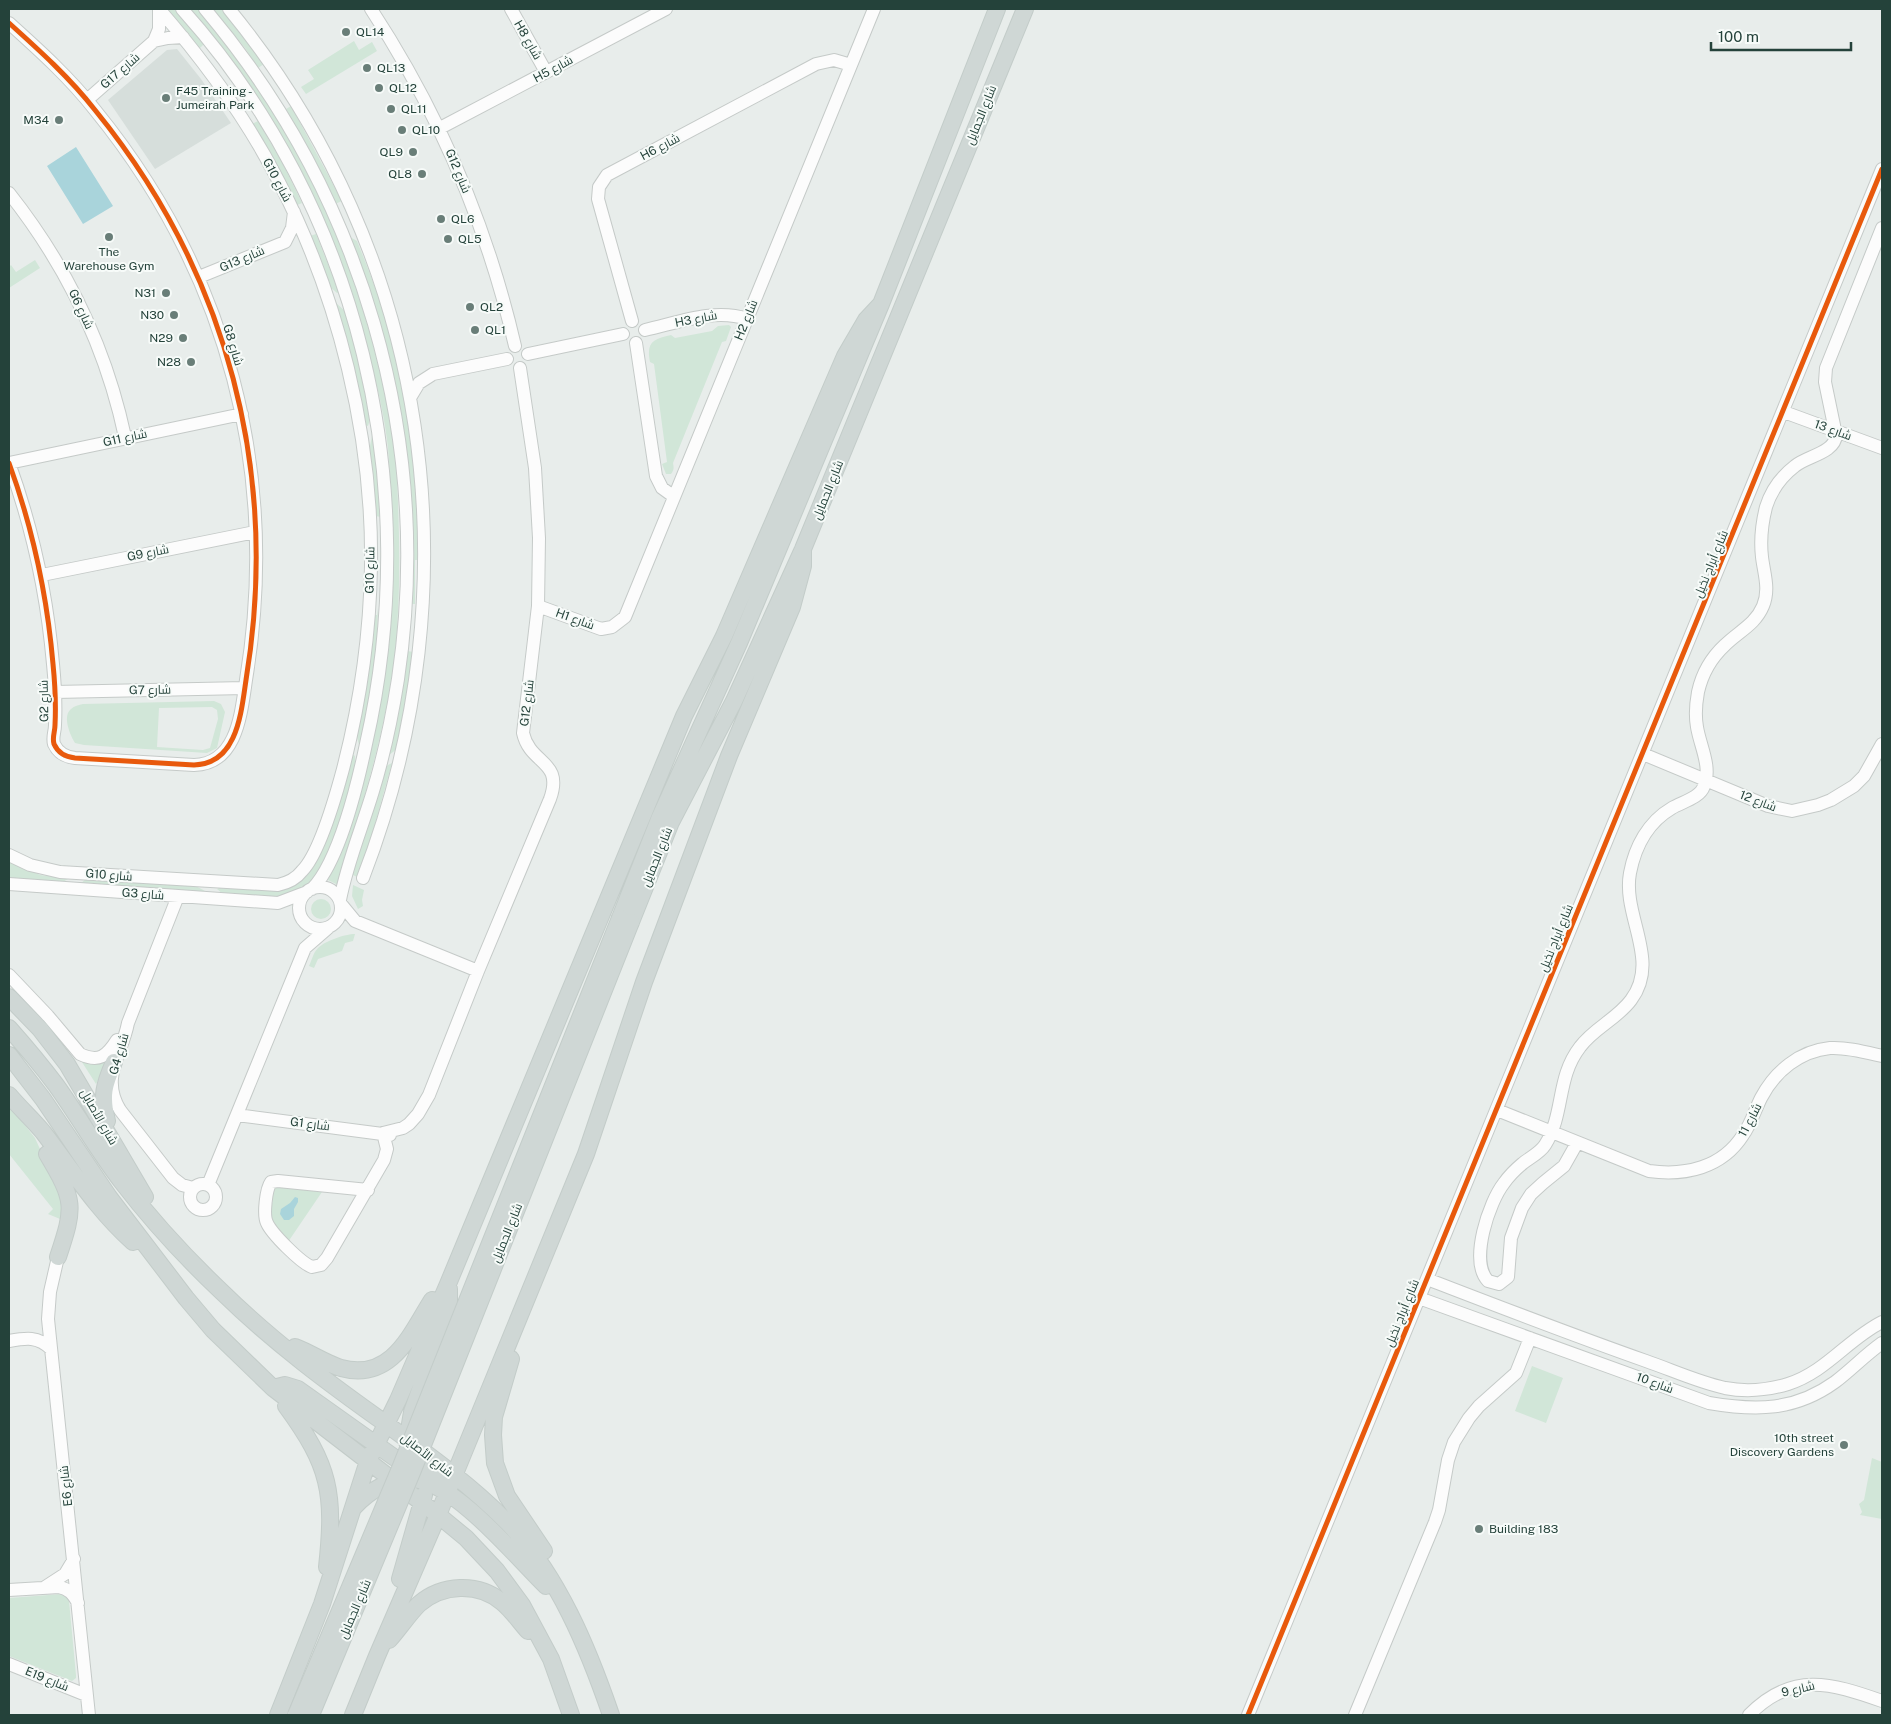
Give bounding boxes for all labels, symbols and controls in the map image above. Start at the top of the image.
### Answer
street label: H8 شارع [510,18,545,63]
scale bar [1711,20,1851,52]
place label: QL14 [356,25,385,39]
marker: QL14 [340,26,352,38]
text: 100 m [1718,28,1759,45]
street label: G17 شارع [98,50,143,92]
street label: H5 شارع [531,53,576,86]
place label: QL13 [377,61,405,75]
marker: QL13 [361,62,373,74]
place label: QL12 [389,81,417,95]
marker: QL12 [373,82,385,94]
street label: شارع الجمايل [963,83,1000,147]
place label: F45 Training - Jumeirah Park [176,84,255,112]
marker: F45 Training - Jumeirah Park [160,92,172,104]
place label: QL11 [401,102,427,116]
marker: QL11 [385,103,397,115]
place label: M34 [23,113,49,127]
marker: M34 [53,114,65,126]
place label: QL10 [412,123,440,137]
marker: QL10 [396,124,408,136]
street label: H6 شارع [638,131,683,164]
place label: QL9 [380,145,403,159]
marker: QL9 [407,146,419,158]
street label: G12 شارع [441,147,474,196]
street label: G10 شارع [259,156,294,205]
place label: QL8 [388,167,412,181]
marker: QL8 [416,168,428,180]
place label: QL6 [451,212,474,226]
marker: QL6 [435,213,447,225]
marker: The Warehouse Gym [103,231,115,243]
place label: QL5 [458,232,482,246]
marker: QL5 [442,233,454,245]
street label: G13 شارع [217,243,267,276]
place label: The Warehouse Gym [64,245,154,273]
place label: N31 [135,286,156,300]
street label: G6 شارع [65,287,96,332]
marker: N31 [160,287,172,299]
street label: H2 شارع [732,298,761,343]
place label: QL2 [480,300,503,314]
marker: QL2 [464,301,476,313]
place label: N30 [140,308,164,322]
street label: H3 شارع [674,308,719,331]
marker: N30 [168,309,180,321]
street label: G8 شارع [219,323,246,368]
place label: QL1 [485,323,506,337]
marker: QL1 [469,324,481,336]
place label: N29 [149,331,173,345]
marker: N29 [177,332,189,344]
place label: N28 [157,355,181,369]
marker: N28 [185,356,197,368]
street label: شارع 13 [1812,417,1854,444]
street label: G11 شارع [102,426,149,450]
street label: شارع الجمايل [810,458,847,522]
street label: شارع أبراج نخيل [1690,528,1732,600]
street label: G9 شارع [126,542,170,565]
street label: G10 شارع [363,546,378,594]
street label: H1 شارع [553,606,596,633]
street label: G12 شارع [517,679,538,727]
street label: G2 شارع [37,680,52,722]
street label: G7 شارع [129,683,171,698]
street label: شارع 12 [1737,788,1778,815]
street label: شارع الجمايل [639,825,676,889]
street label: G10 شارع [85,866,133,885]
street label: G3 شارع [121,886,165,903]
street label: شارع أبراج نخيل [1535,902,1577,974]
street label: G4 شارع [106,1032,133,1077]
street label: شارع الأصايل [77,1087,121,1148]
street label: شارع 11 [1735,1101,1766,1140]
street label: G1 شارع [289,1115,331,1134]
street label: شارع الجمايل [489,1201,526,1265]
street label: شارع أبراج نخيل [1381,1277,1423,1349]
street label: شارع 10 [1634,1370,1675,1397]
street label: شارع الأصايل [398,1430,456,1480]
place label: 10th street Discovery Gardens [1730,1431,1834,1459]
marker: 10th street Discovery Gardens [1838,1439,1850,1451]
street label: E6 شارع [57,1465,76,1507]
place label: Building 183 [1489,1522,1558,1536]
marker: Building 183 [1473,1523,1485,1535]
street label: شارع الجمايل [336,1577,375,1641]
street label: E19 شارع [23,1664,71,1695]
street label: شارع 9 [1780,1678,1816,1701]

